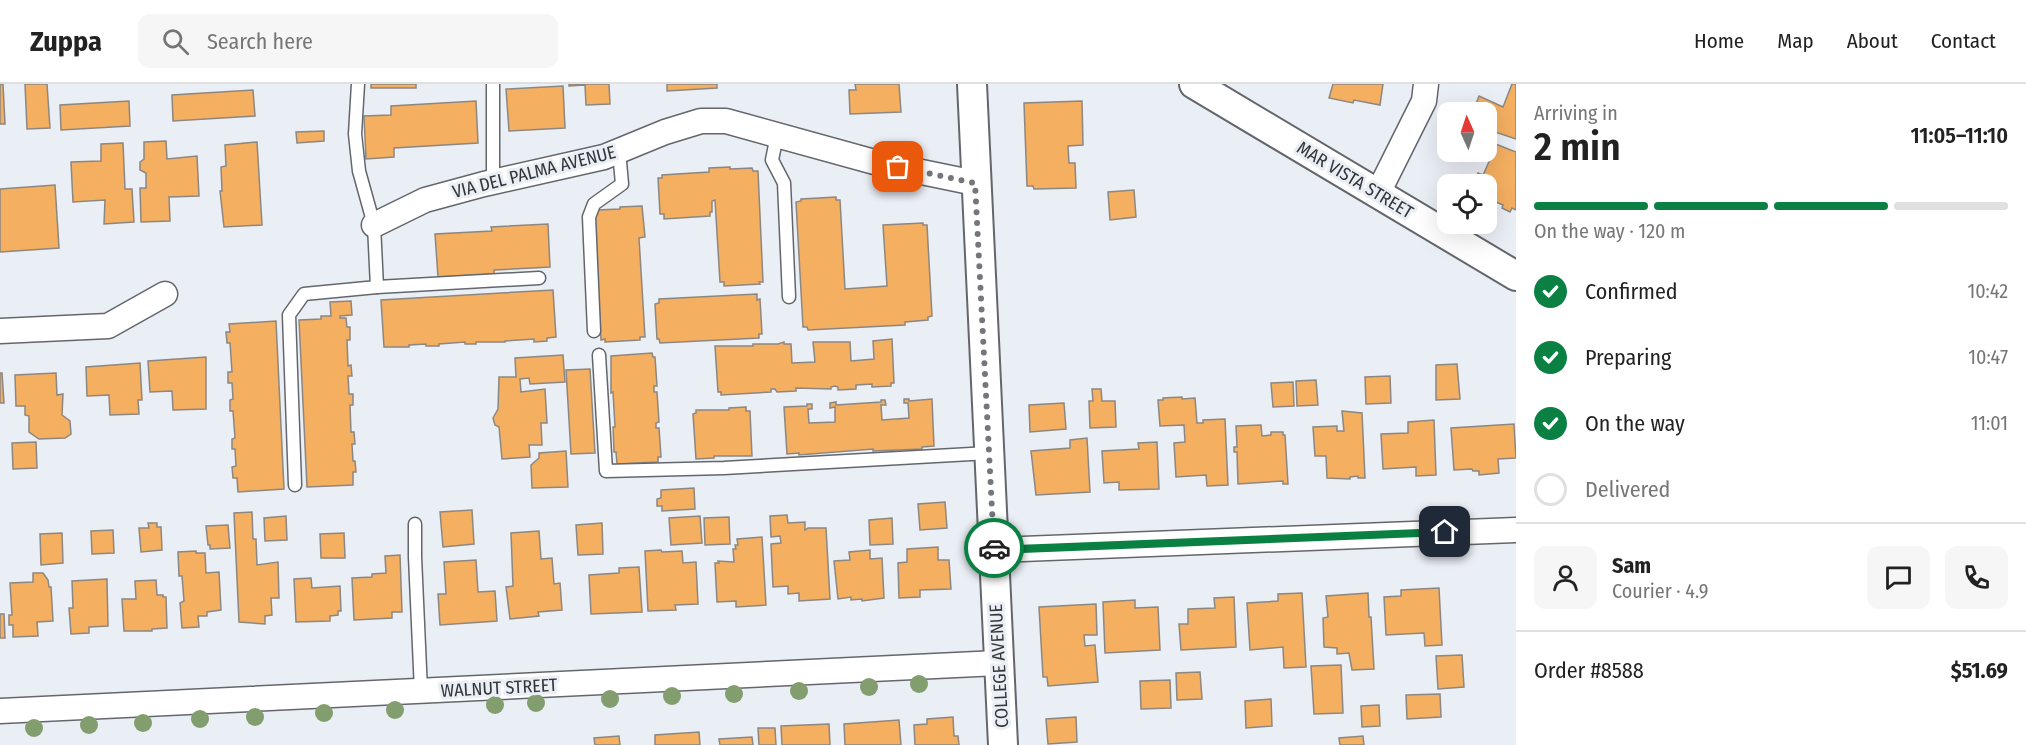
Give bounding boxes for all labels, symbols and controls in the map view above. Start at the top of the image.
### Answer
search box [138,14,558,68]
text: Zuppa [30,25,102,58]
icon: search [159,25,192,58]
text: Search here [207,28,313,55]
text: Home [1694,28,1744,54]
text: Map [1777,28,1814,54]
text: About [1847,28,1898,54]
text: Contact [1931,28,1996,54]
text: Arriving in [1534,101,1618,125]
north arrow [1437,102,1497,162]
map controls [1437,102,1497,234]
text: 11:05–11:10 [1911,122,2008,149]
text: 2 min [1534,124,1621,170]
street label: MAR VISTA STREET [1293,137,1418,224]
street label: VIA DEL PALMA AVENUE [450,141,618,203]
pin [872,141,923,192]
icon: bag [881,150,914,183]
button: locate [1437,174,1497,234]
text: On the way · 120 m [1534,219,1685,243]
icon: check [1534,275,1567,308]
text: Confirmed [1585,278,1678,305]
text: 10:42 [1967,279,2008,303]
icon: check [1534,341,1567,374]
text: Preparing [1585,344,1671,371]
text: 10:47 [1968,345,2008,369]
icon: check [1534,407,1567,440]
text: On the way [1585,410,1685,437]
text: 11:01 [1971,411,2008,435]
text: Delivered [1585,476,1670,503]
pin [1419,506,1470,557]
icon: home [1428,515,1461,548]
courier [964,518,1024,578]
icon: car [978,532,1011,565]
button: person [1534,546,1597,609]
button: chat [1867,546,1930,609]
button: phone [1945,546,2008,609]
text: Sam [1612,552,1651,579]
text: Courier · 4.9 [1612,579,1708,603]
street label: COLLEGE AVENUE [985,603,1013,729]
text: Order #8588 [1534,657,1644,684]
text: $51.69 [1951,657,2008,684]
street label: WALNUT STREET [440,674,559,702]

